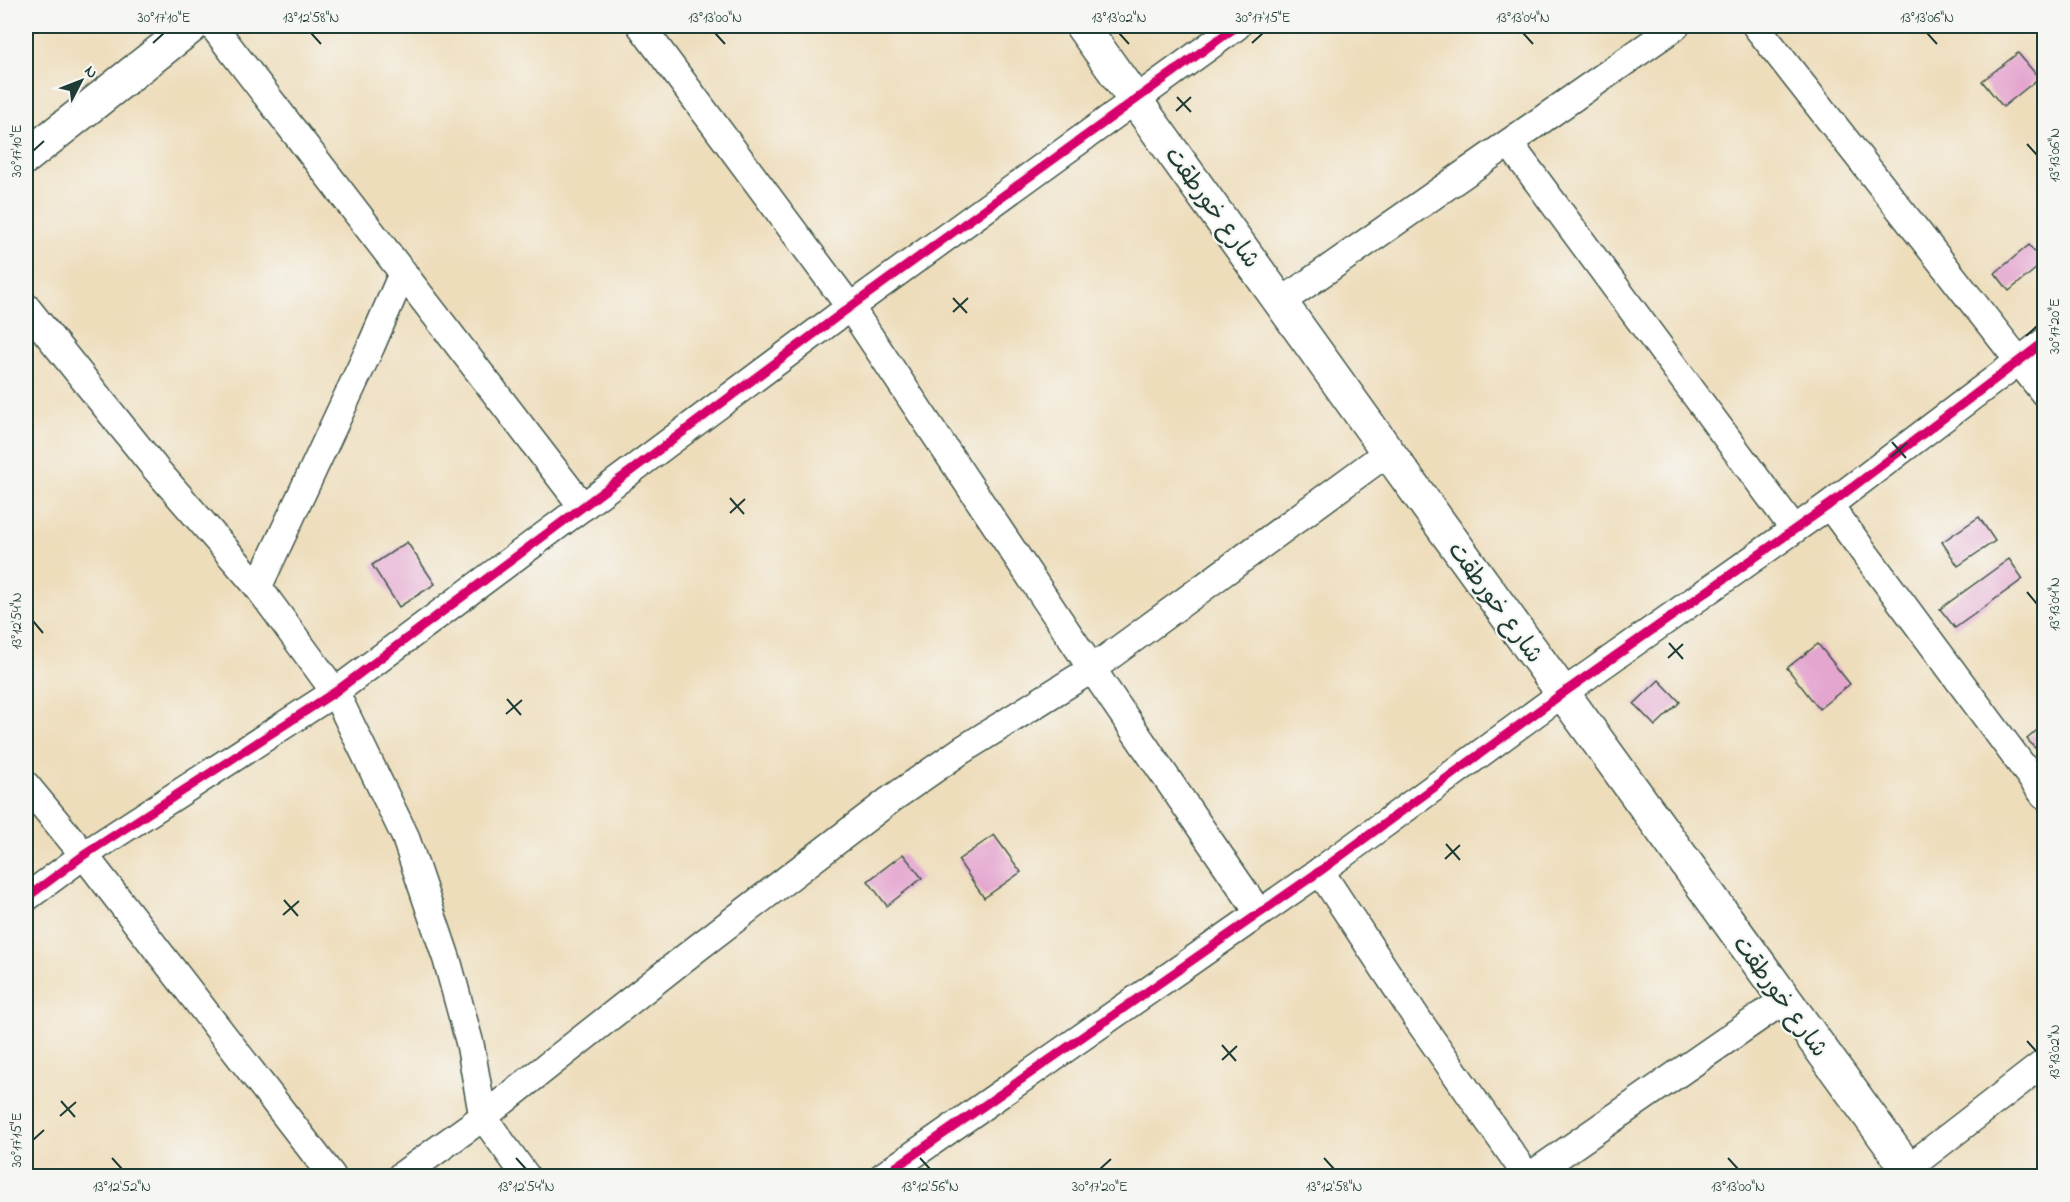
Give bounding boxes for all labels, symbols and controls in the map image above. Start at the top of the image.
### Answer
text: 30°17'10"E [137,7,191,29]
text: 13°12'58"N [283,7,339,29]
text: 13°13'00"N [688,7,742,29]
text: 13°13'02"N [1091,7,1147,29]
text: 30°17'15"E [1235,7,1291,29]
text: 13°13'04"N [1496,7,1550,29]
text: 13°13'06"N [1900,7,1954,29]
north arrow [51,51,111,111]
text: N [78,60,103,84]
text: 30°17'10"E [6,124,28,178]
text: 13°13'06"N [2044,128,2066,182]
street label: شارع خورطقت [1155,140,1267,277]
text: 30°17'20"E [2044,298,2066,354]
street label: شارع خورطقت [1438,535,1550,672]
text: 13°13'04"N [2044,577,2066,631]
text: 13°12'54"N [6,592,28,650]
street label: شارع خورطقت [1723,929,1835,1066]
text: 13°13'02"N [2044,1024,2066,1080]
text: 30°17'15"E [6,1112,28,1168]
text: 13°12'52"N [93,1176,151,1198]
text: 13°12'54"N [497,1176,555,1198]
text: 13°12'56"N [901,1176,959,1198]
text: 30°17'20"E [1072,1176,1128,1198]
text: 13°12'58"N [1306,1176,1362,1198]
text: 13°13'00"N [1711,1176,1765,1198]

